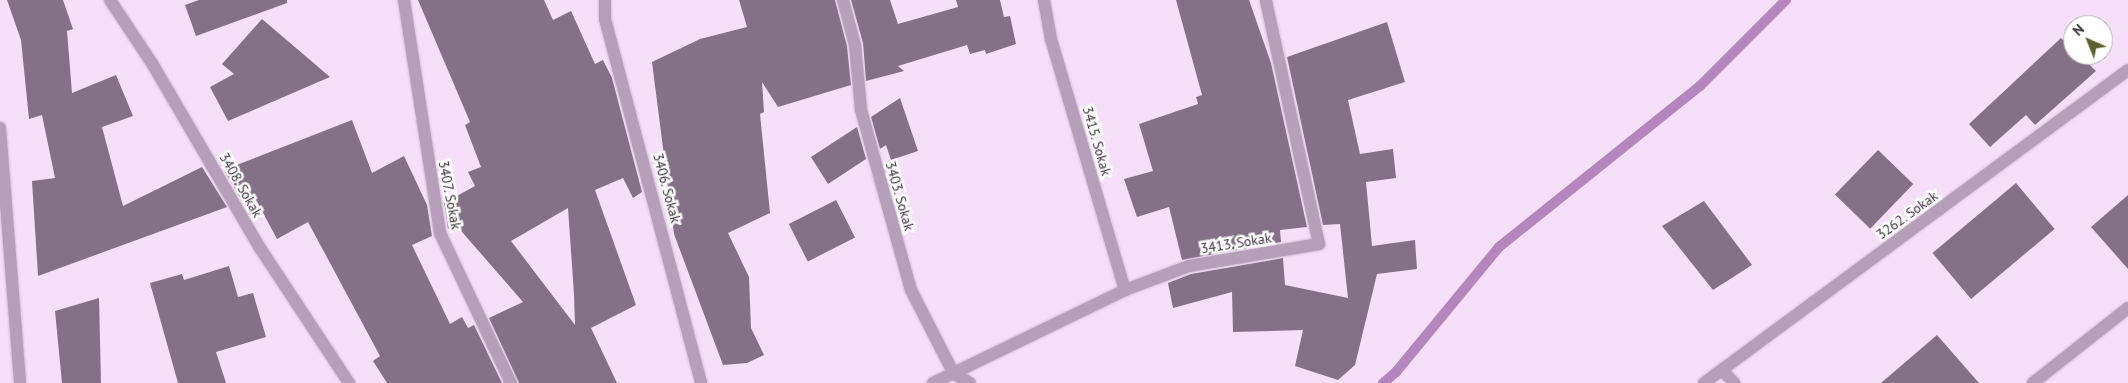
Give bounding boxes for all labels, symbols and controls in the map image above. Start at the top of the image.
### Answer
north arrow [2063,15,2113,65]
text: N [2069,20,2088,40]
street label: 3415. Sokak [1079,104,1115,178]
street label: 3408. Sokak [216,149,266,221]
street label: 3406. Sokak [649,151,685,225]
street label: 3407. Sokak [435,159,465,231]
street label: 3403. Sokak [882,159,918,233]
street label: 3262. Sokak [1873,187,1941,243]
street label: 3413. Sokak [1199,229,1273,257]

